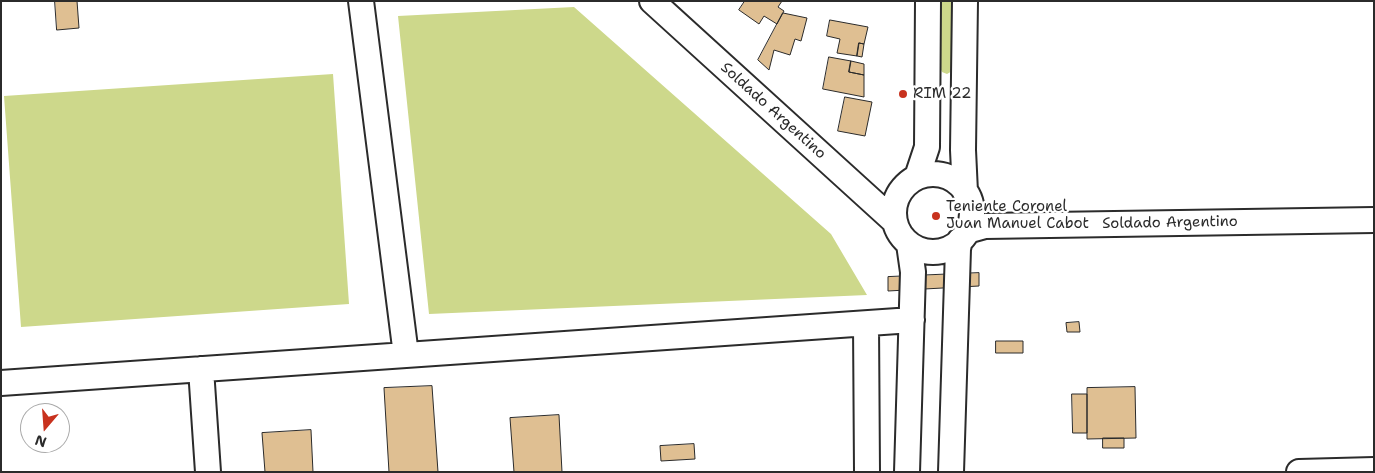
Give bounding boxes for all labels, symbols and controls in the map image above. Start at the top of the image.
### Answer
street label: Soldado Argentino [717,59,829,163]
place label: RIM 22 [913,85,972,103]
marker: RIM 22 [897,88,909,100]
place label: Teniente Coronel Juan Manuel Cabot [946,198,1089,233]
marker: Teniente Coronel Juan Manuel Cabot [930,210,942,222]
street label: Soldado Argentino [1102,213,1238,233]
north arrow [20,403,70,453]
text: N [33,431,49,452]

